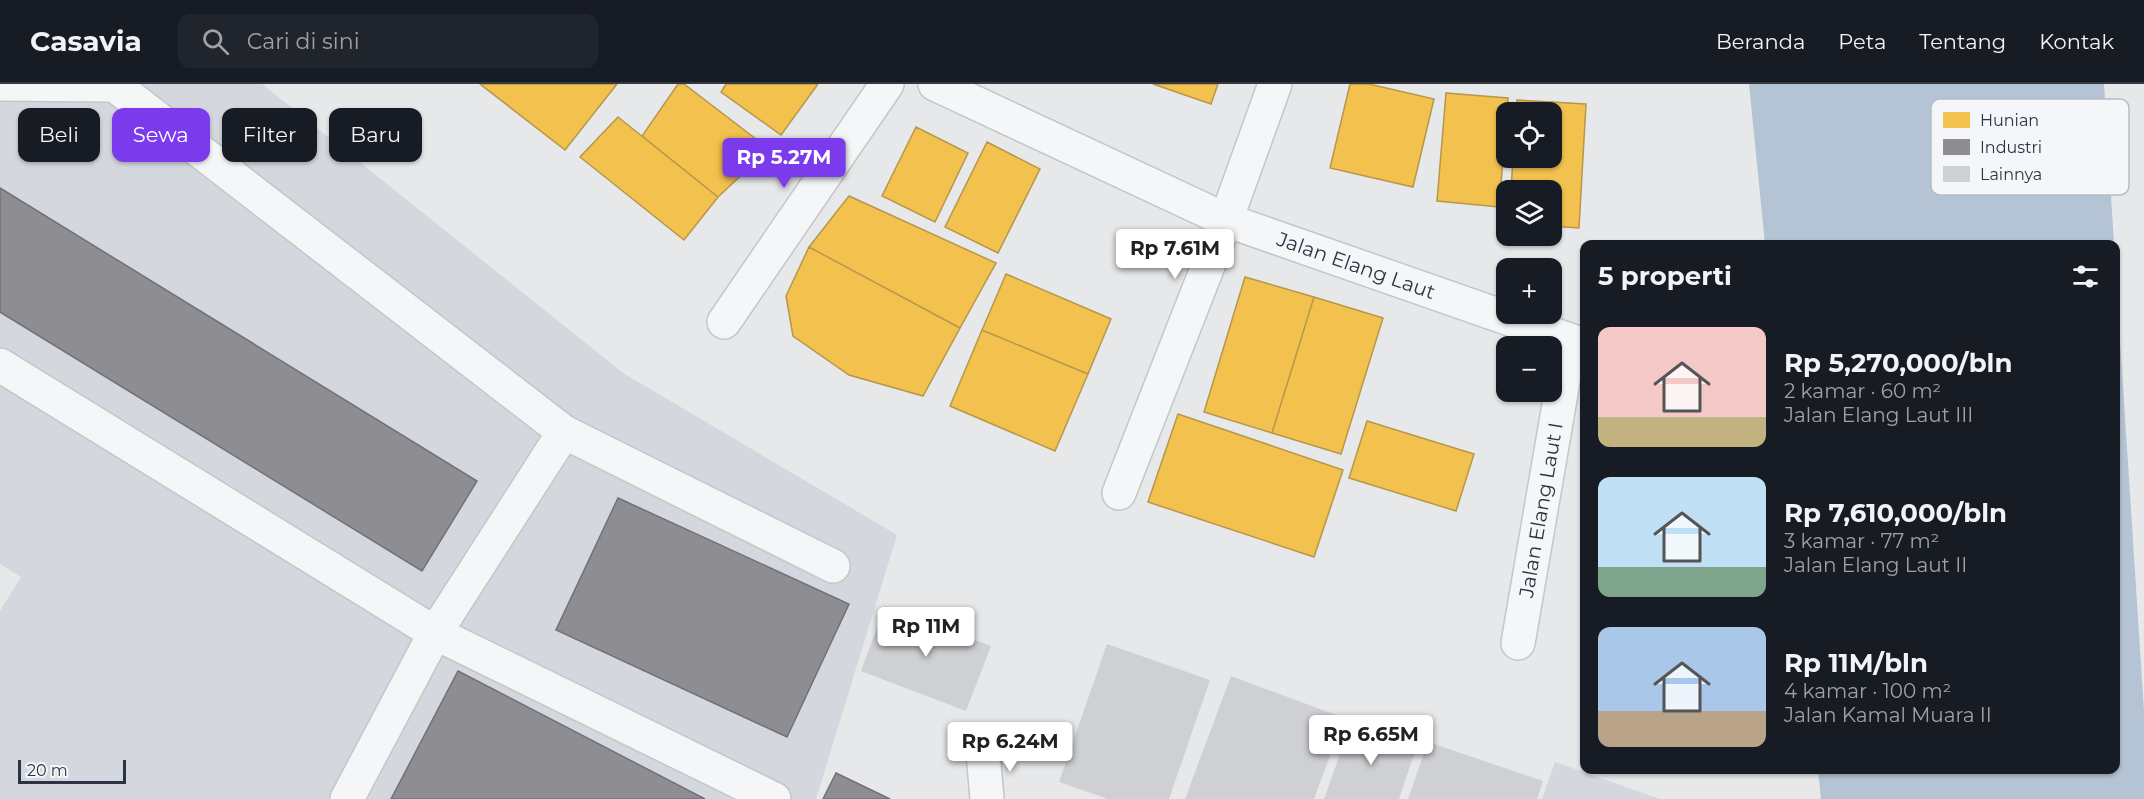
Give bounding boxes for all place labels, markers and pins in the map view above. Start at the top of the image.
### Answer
pin: Rp 5.27M [722,138,846,189]
pin: Rp 7.61M [1113,229,1237,280]
pin: Rp 11M [877,607,975,658]
pin: Rp 6.65M [1309,715,1433,766]
pin: Rp 6.24M [948,722,1072,773]

